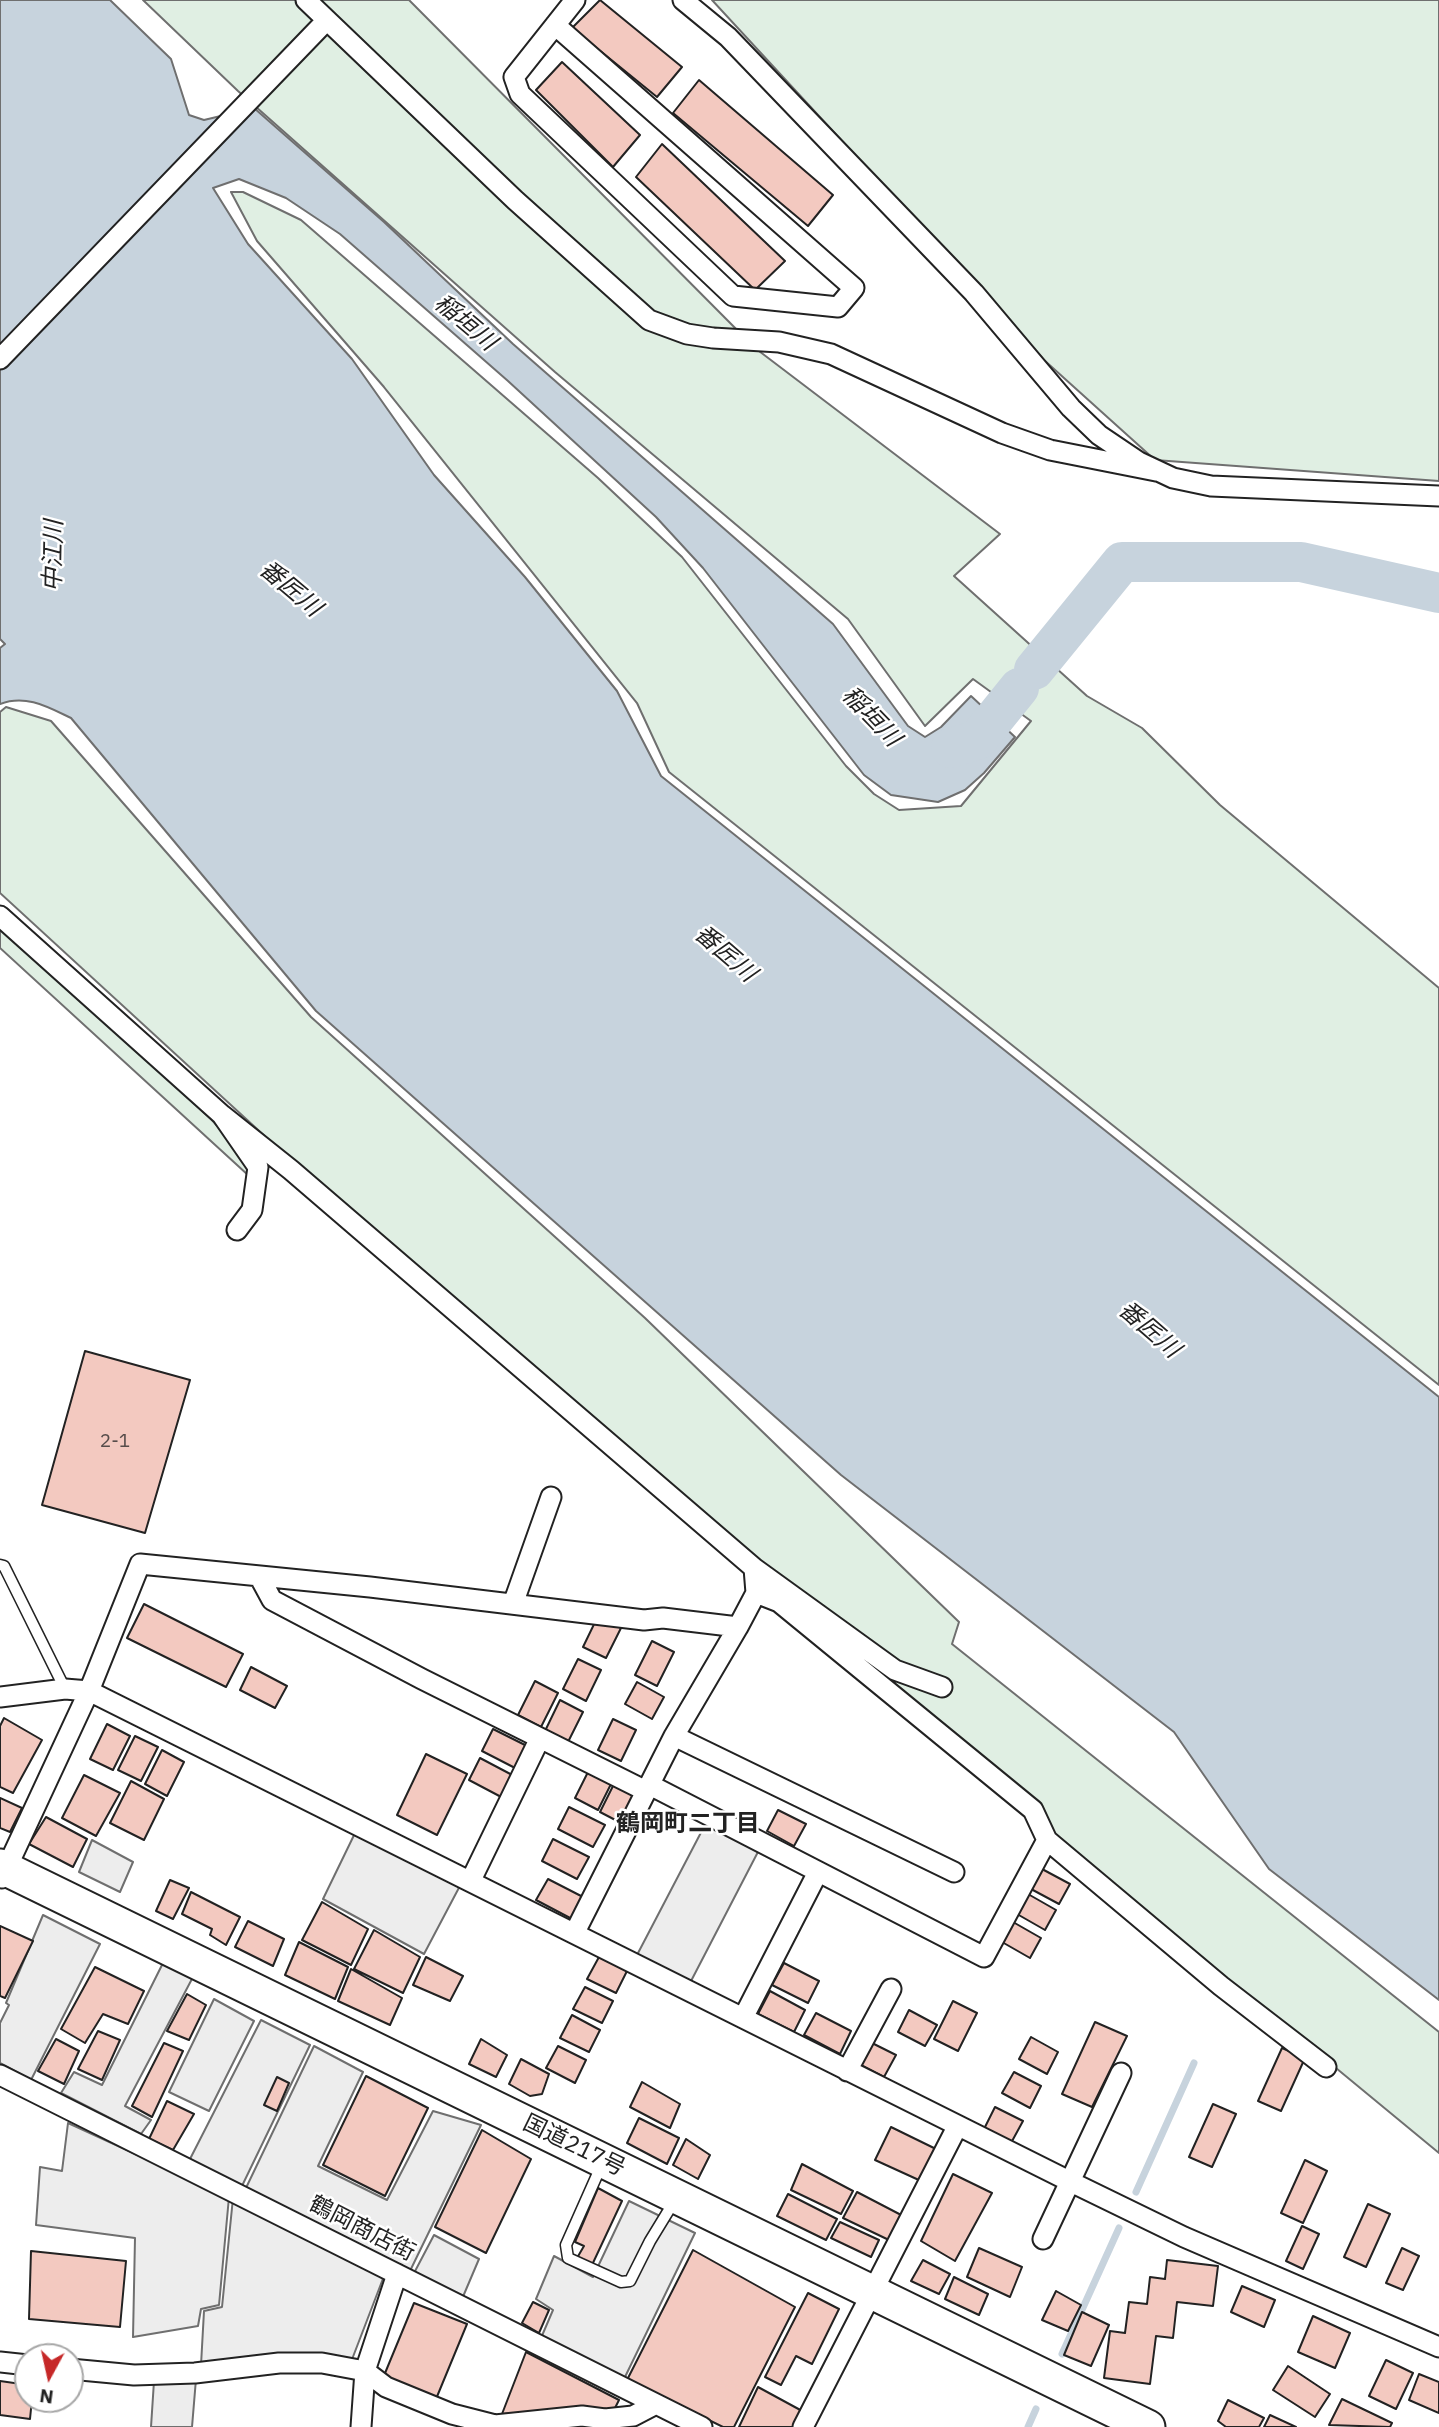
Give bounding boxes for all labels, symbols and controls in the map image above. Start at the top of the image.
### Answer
water label: 稲垣川 [428,289,502,357]
water label: 中江川 [39,520,69,592]
water label: 番匠川 [253,555,327,623]
water label: 稲垣川 [836,681,906,753]
water label: 番匠川 [688,920,762,988]
water label: 番匠川 [1112,1296,1186,1364]
house number: 2-1 [100,1431,130,1453]
district label: 鶴岡町二丁目 [616,1810,760,1838]
street label: 国道217号 [518,2109,630,2183]
street label: 鶴岡商店街 [305,2191,419,2267]
north arrow [14,2343,84,2413]
text: N [38,2384,55,2410]

